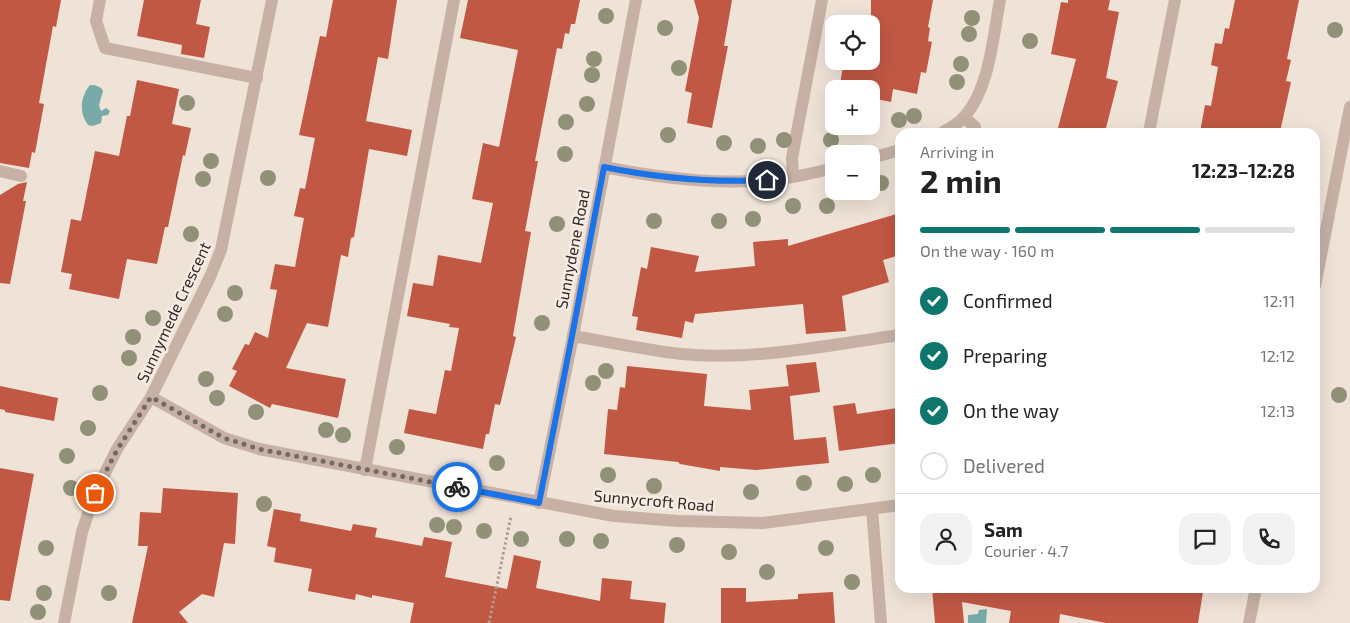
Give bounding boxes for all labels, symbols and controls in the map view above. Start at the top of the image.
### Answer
map controls [825,15,880,200]
button: locate [825,15,880,70]
button: + [825,80,880,135]
text: Arriving in [920,142,994,161]
button: − [825,145,880,200]
pin [746,159,788,201]
text: 12:23–12:28 [1192,159,1295,182]
text: 2 min [920,161,1002,199]
icon: home [753,166,781,194]
street label: Sunnydene Road [551,188,593,310]
street label: Sunnymede Crescent [132,239,214,385]
text: On the way · 160 m [920,241,1054,260]
icon: check [920,287,948,315]
text: Confirmed [963,289,1053,312]
text: 12:11 [1263,291,1295,310]
icon: check [920,342,948,370]
text: Preparing [963,344,1047,367]
text: 12:12 [1261,346,1295,365]
icon: check [920,397,948,425]
text: On the way [963,399,1059,422]
text: 12:13 [1261,401,1295,420]
text: Delivered [963,454,1045,477]
courier [432,462,482,512]
pin [74,472,116,514]
icon: bike [443,473,471,501]
icon: bag [81,479,109,507]
street label: Sunnycroft Road [593,485,715,515]
button: person [920,513,972,565]
button: chat [1179,513,1231,565]
button: phone [1243,513,1295,565]
text: Sam [984,518,1023,541]
text: Courier · 4.7 [984,541,1068,560]

